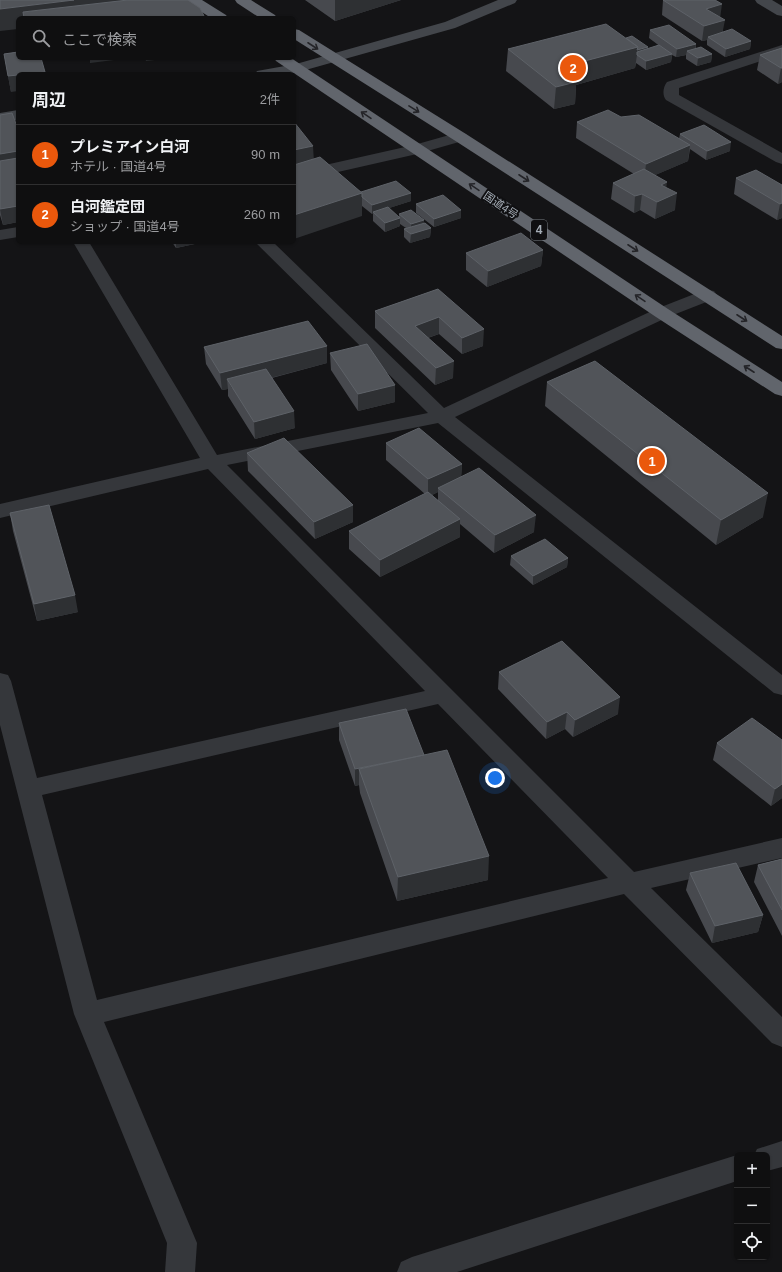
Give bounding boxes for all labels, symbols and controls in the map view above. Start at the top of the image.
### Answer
search box [16,16,296,60]
icon: search [30,27,52,49]
text: ここで検索 [62,31,137,48]
one-way arrow [308,42,319,50]
pin: 2 [560,53,586,83]
text: 周辺 [32,91,66,110]
text: 2件 [260,92,280,107]
one-way arrow [408,105,420,113]
one-way arrow [361,111,372,119]
text: プレミアイン白河 [70,138,189,155]
text: 1 [41,147,49,162]
text: 90 m [251,147,280,162]
text: ホテル · 国道4号 [70,159,167,174]
one-way arrow [518,174,529,182]
one-way arrow [469,183,480,191]
street label: 国道4号 [481,189,521,221]
text: 白河鑑定団 [70,198,145,215]
text: 2 [41,207,49,222]
text: 260 m [244,207,280,222]
text: ショップ · 国道4号 [70,219,180,234]
road number: 4 [531,220,547,240]
one-way arrow [627,244,638,252]
one-way arrow [635,294,646,302]
one-way arrow [737,314,748,322]
one-way arrow [744,365,755,373]
pin: 1 [639,446,665,476]
your location [485,768,505,788]
map controls [734,1152,770,1260]
button: + [734,1152,770,1188]
button: − [734,1188,770,1224]
button: locate [734,1224,770,1260]

